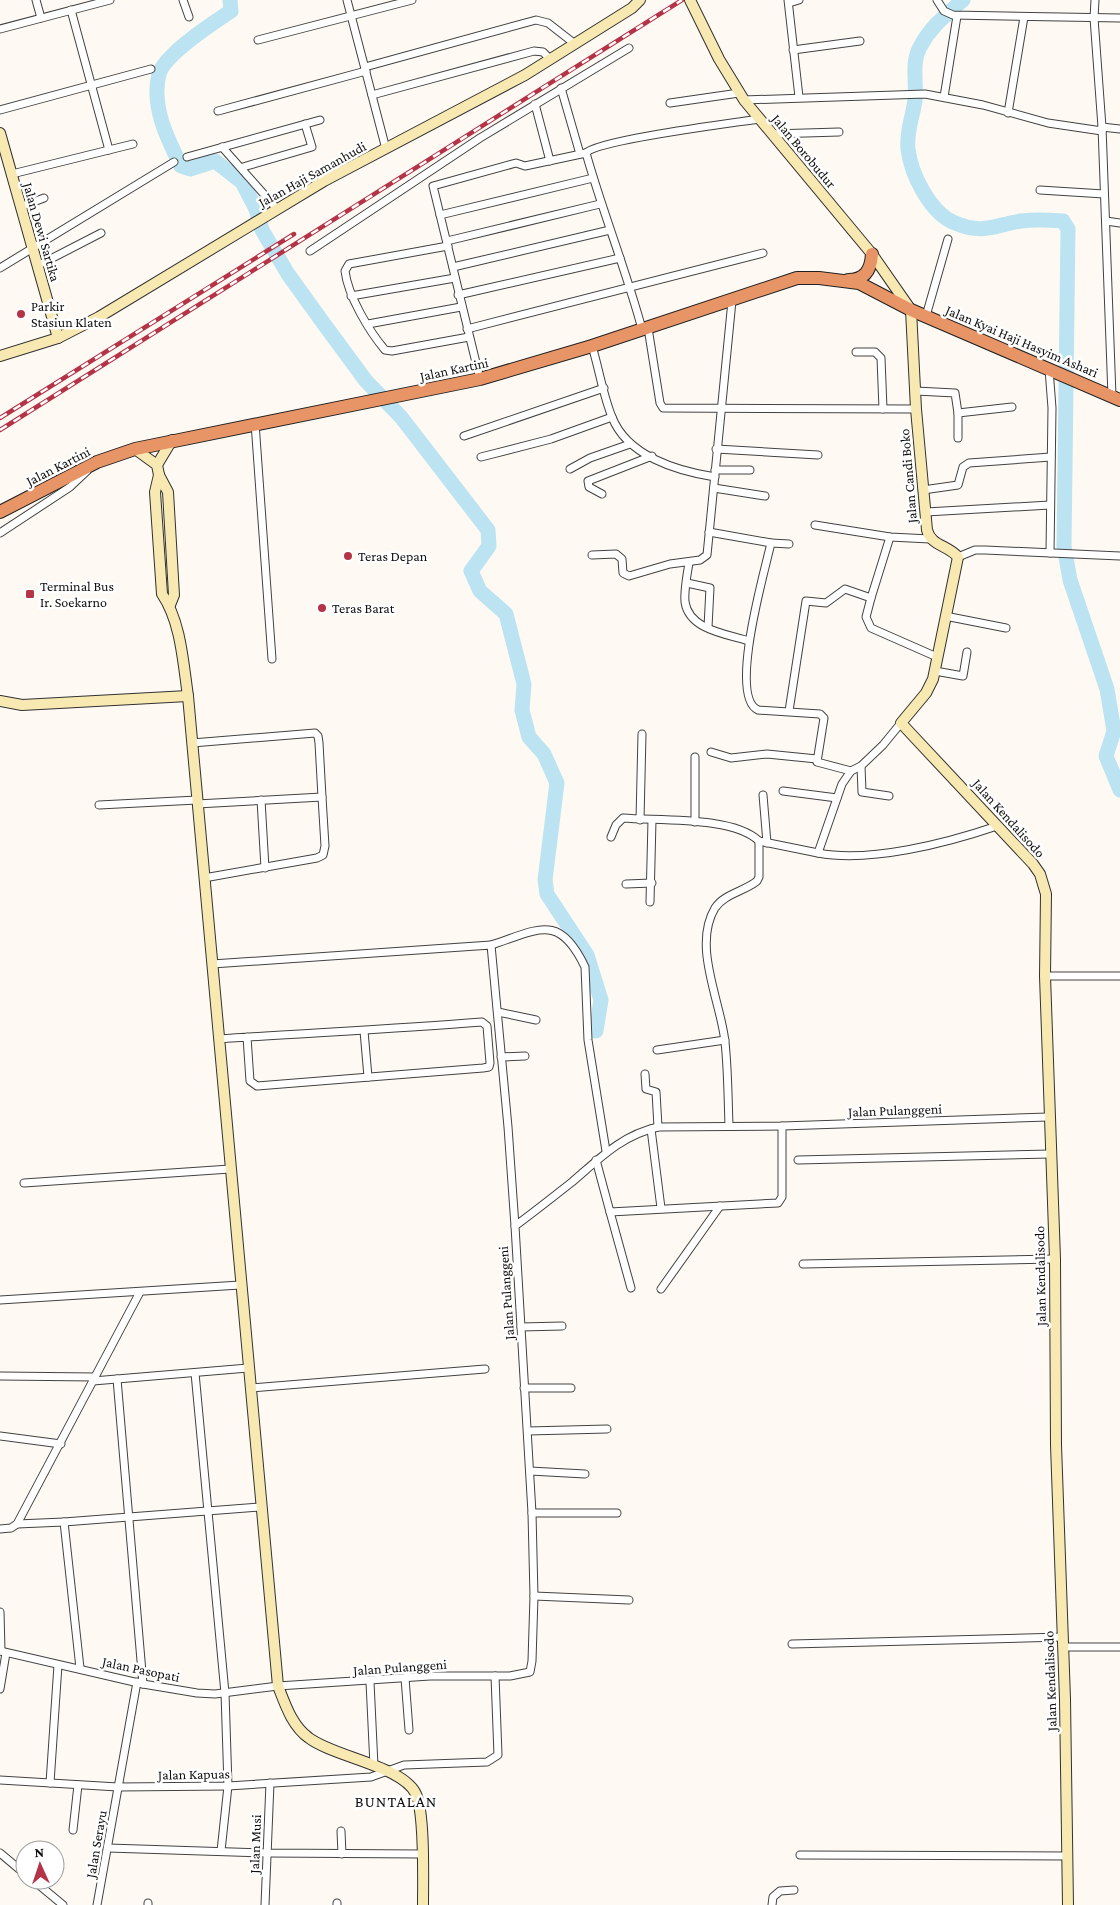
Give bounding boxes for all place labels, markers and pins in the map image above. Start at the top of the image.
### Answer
place label: Parkir Stasiun Klaten [31,298,112,330]
marker: Parkir Stasiun Klaten [15,308,27,320]
place label: Teras Depan [358,548,428,564]
marker: Teras Depan [342,550,354,562]
place label: Terminal Bus Ir. Soekarno [40,578,114,610]
marker: Terminal Bus Ir. Soekarno [24,588,36,600]
place label: Teras Barat [332,600,395,616]
marker: Teras Barat [316,602,328,614]

